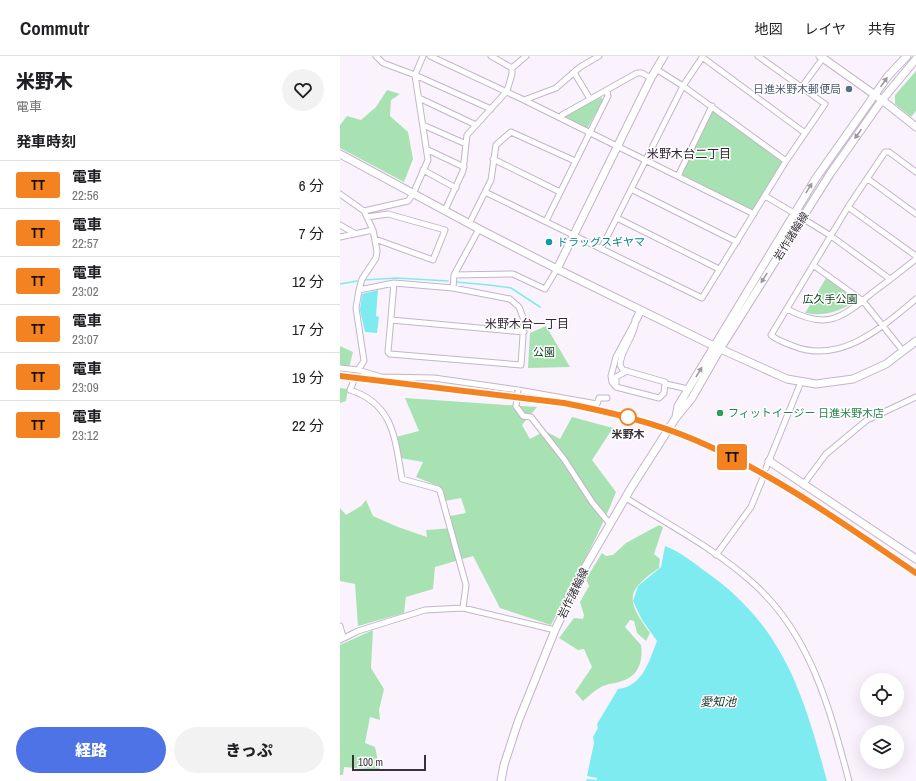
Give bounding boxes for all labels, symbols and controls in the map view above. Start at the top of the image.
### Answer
text: Commutr [20,15,89,41]
text: 地図 [754,20,782,38]
text: レイヤ [804,20,846,38]
text: 共有 [868,20,896,38]
text: 米野木 [16,68,73,94]
button: heart [282,69,324,111]
one-way arrow [880,77,888,87]
place label: 日進米野木郵便局 [753,82,841,96]
marker: 日進米野木郵便局 [844,84,854,94]
text: 電車 [16,98,42,115]
one-way arrow [854,129,862,139]
text: 発車時刻 [16,131,76,152]
district label: 米野木台二丁目 [647,146,731,162]
text: 電車 [72,166,102,187]
text: 6 分 [299,175,324,196]
text: TT [31,176,45,194]
one-way arrow [805,183,813,193]
text: 22:56 [72,187,99,204]
street label: 岩作諸輪線 [770,209,812,263]
text: 電車 [72,214,102,235]
text: 7 分 [299,223,324,244]
text: TT [31,224,45,242]
text: 22:57 [72,235,99,252]
place label: ドラッグスギヤマ [557,235,645,249]
marker: ドラッグスギヤマ [544,237,554,247]
text: 電車 [72,262,102,283]
text: 12 分 [292,271,324,292]
text: TT [31,272,45,290]
one-way arrow [761,272,768,284]
text: 23:02 [72,283,99,300]
park label: 広久手公園 [803,292,858,306]
text: 電車 [72,310,102,331]
district label: 米野木台一丁目 [485,316,569,332]
text: 17 分 [292,319,324,340]
text: TT [31,320,45,338]
text: 23:07 [72,331,99,348]
park label: 公園 [533,345,555,359]
text: 電車 [72,358,102,379]
text: 19 分 [292,367,324,388]
one-way arrow [695,367,703,377]
text: TT [31,368,45,386]
text: 23:09 [72,379,99,396]
text: 電車 [72,406,102,427]
place label: フィットイージー 日進米野木店 [728,406,884,420]
marker: 米野木 [619,408,637,426]
marker: フィットイージー 日進米野木店 [715,408,725,418]
text: 22 分 [292,415,324,436]
text: TT [31,416,45,434]
text: 23:12 [72,427,99,444]
place label: 米野木 [612,427,645,441]
line badge: TT [714,444,750,470]
text: TT [725,448,739,466]
street label: 岩作諸輪線 [555,565,591,621]
map controls [860,673,904,769]
button: locate [860,673,904,717]
water label: 愛知池 [700,694,737,710]
button: layers [860,725,904,769]
button: 経路 [16,727,166,773]
button: きっぷ [174,727,324,773]
scale bar [352,753,426,772]
text: 100 m [358,755,383,769]

